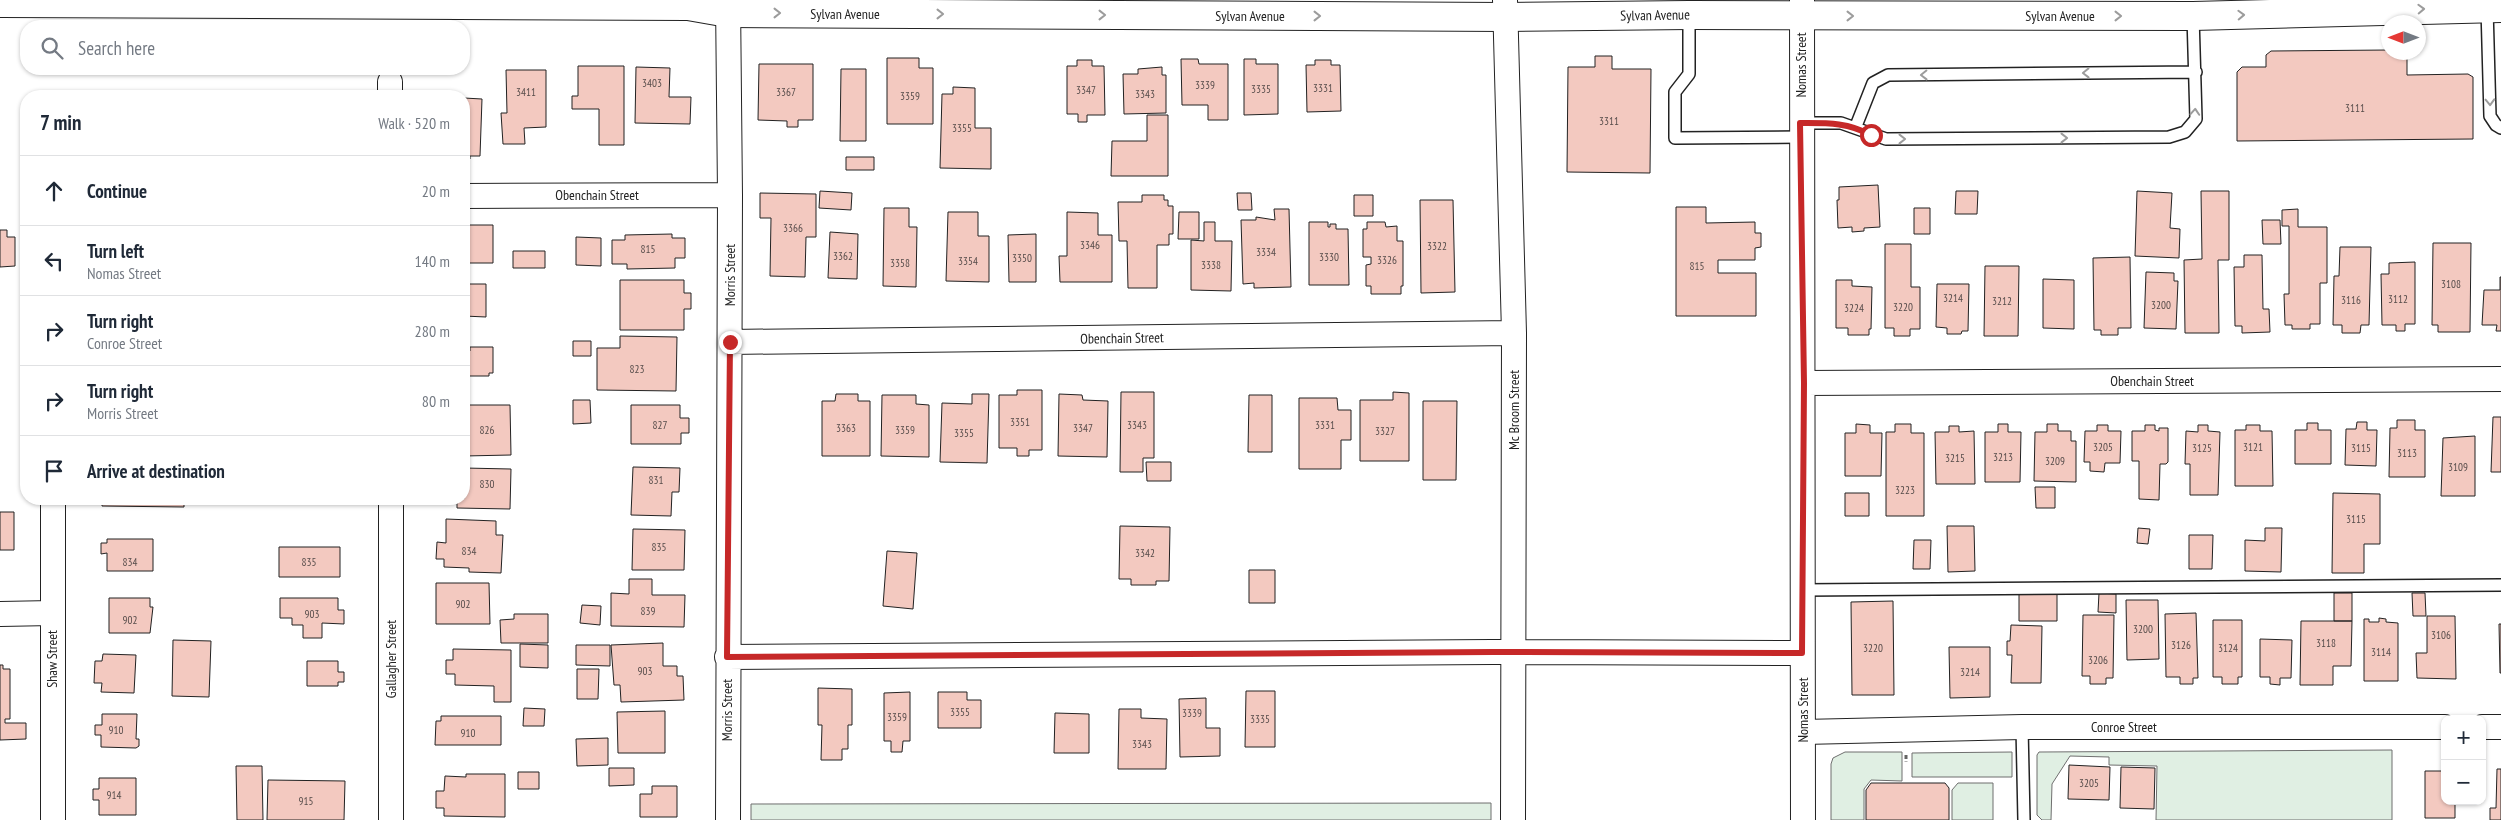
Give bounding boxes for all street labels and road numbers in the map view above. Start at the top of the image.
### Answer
street label: Sylvan Avenue [810,5,880,23]
street label: Sylvan Avenue [1620,5,1690,25]
street label: Sylvan Avenue [1215,7,1285,25]
street label: Sylvan Avenue [2025,7,2095,25]
street label: Nomas Street [1792,32,1810,97]
street label: Obenchain Street [555,186,639,204]
street label: Morris Street [721,244,739,306]
street label: Obenchain Street [1080,328,1164,348]
street label: Mc Broom Street [1505,370,1523,450]
street label: Obenchain Street [2110,372,2194,390]
street label: Gallagher Street [382,620,400,698]
street label: Shaw Street [43,630,61,688]
street label: Nomas Street [1794,677,1812,742]
street label: Morris Street [718,679,736,741]
street label: Conroe Street [2091,718,2157,736]

